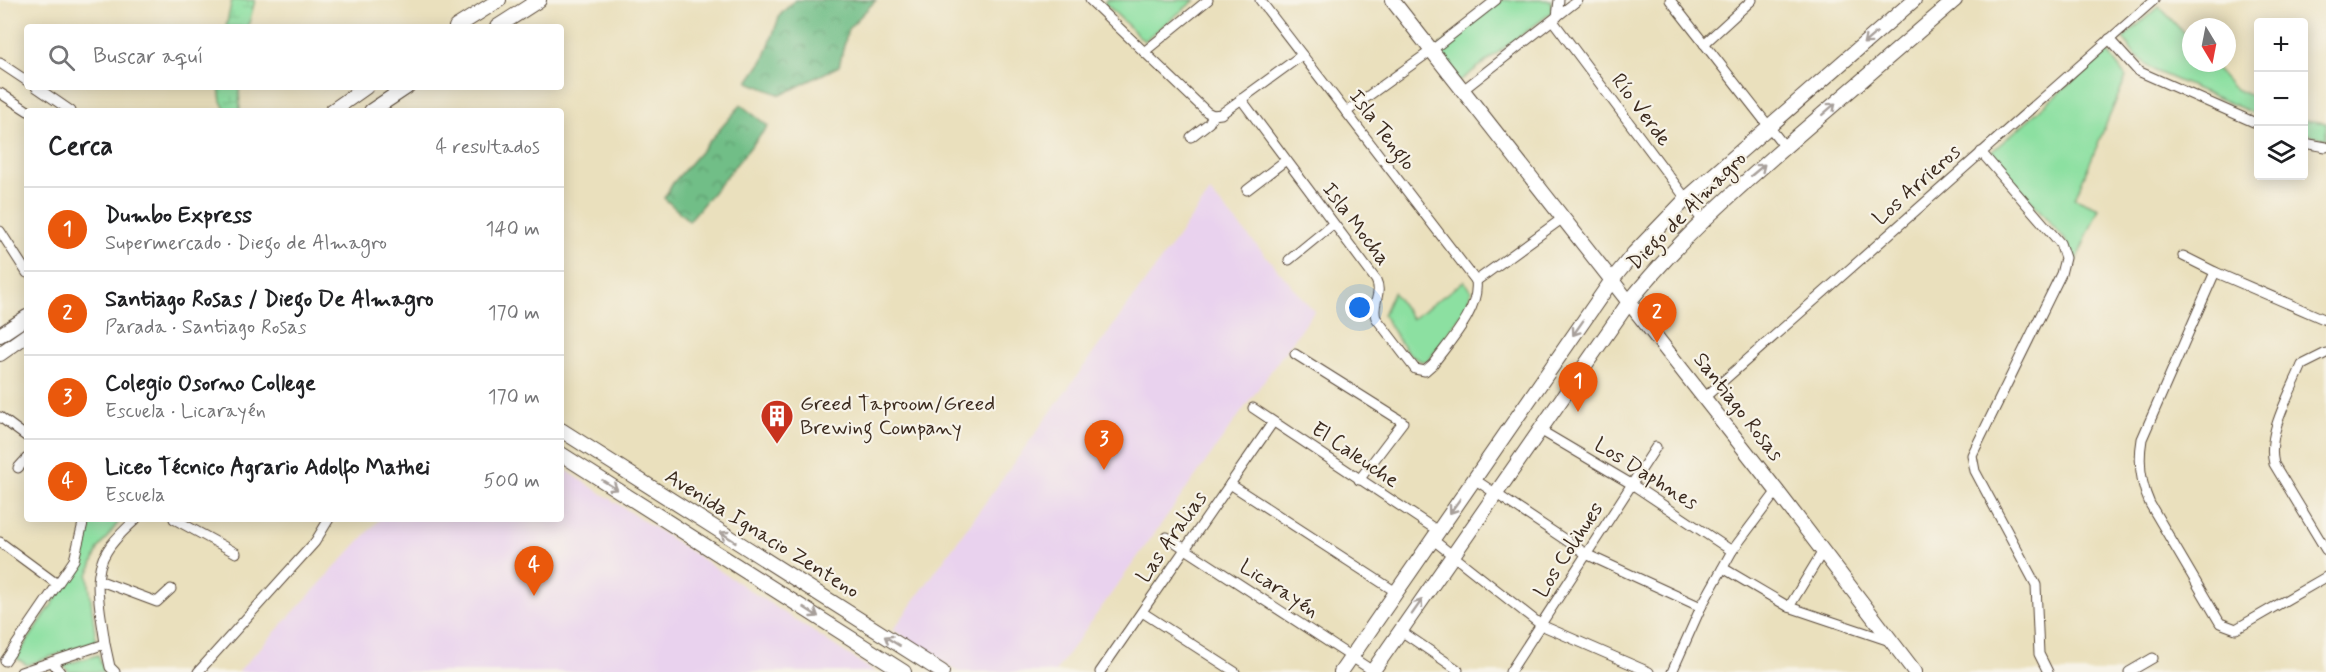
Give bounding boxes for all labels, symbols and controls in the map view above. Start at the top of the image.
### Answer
north arrow [2182,18,2236,72]
map controls [2254,18,2308,180]
button: + [2254,18,2308,72]
search box [24,24,564,90]
one-way arrow [1863,31,1878,45]
icon: search [45,41,78,74]
text: Buscar aquí [93,43,204,71]
street label: Río Verde [1604,68,1678,152]
button: − [2254,72,2308,126]
street label: Isla Tenglo [1341,84,1422,178]
one-way arrow [1821,102,1836,116]
button: layers [2254,126,2308,180]
text: Cerca [48,130,113,164]
text: 4 resultados [436,134,540,161]
street label: Los Arrieros [1867,138,1967,232]
street label: Diego de Almagro [1621,145,1754,278]
one-way arrow [1750,163,1765,177]
street label: Isla Mocha [1315,177,1397,271]
text: Dumbo Express [105,202,252,230]
text: 1 [63,216,72,243]
text: 140 m [486,216,540,243]
text: Supermercado · Diego de Almagro [105,230,387,257]
text: Santiago Rosas / Diego De Almagro [105,286,433,314]
your location [1345,293,1374,322]
pin: 2 [1638,294,1676,343]
text: 2 [63,300,72,327]
text: 170 m [488,300,540,327]
text: Parada · Santiago Rosas [105,314,307,341]
one-way arrow [1572,319,1584,336]
street label: Santiago Rosas [1687,347,1789,467]
pin: 1 [1558,362,1598,412]
text: Colegio Osorno College [105,370,316,398]
text: 3 [63,384,72,411]
text: 170 m [488,384,540,411]
place label: Greed Taproom/Greed Brewing Company [800,390,995,444]
text: Escuela · Licarayén [105,398,266,425]
building icon: Greed Taproom/Greed Brewing Company [759,398,795,445]
street label: El Caleuche [1306,415,1404,495]
pin: 3 [1084,420,1124,470]
street label: Los Daphnes [1589,431,1703,517]
text: Liceo Técnico Agrario Adolfo Mathei [105,454,430,482]
street label: Avenida Ignacio Zenteno [659,463,865,605]
text: 4 [62,468,73,495]
text: 500 m [483,468,540,495]
one-way arrow [602,479,619,492]
text: Escuela [105,482,165,509]
street label: Las Aralias [1130,485,1214,589]
one-way arrow [1449,497,1462,514]
street label: Los Colihues [1528,497,1610,603]
one-way arrow [720,531,736,543]
pin: 4 [514,546,554,596]
street label: Licarayén [1234,553,1324,625]
one-way arrow [1411,598,1424,615]
one-way arrow [802,606,819,619]
one-way arrow [885,635,901,647]

